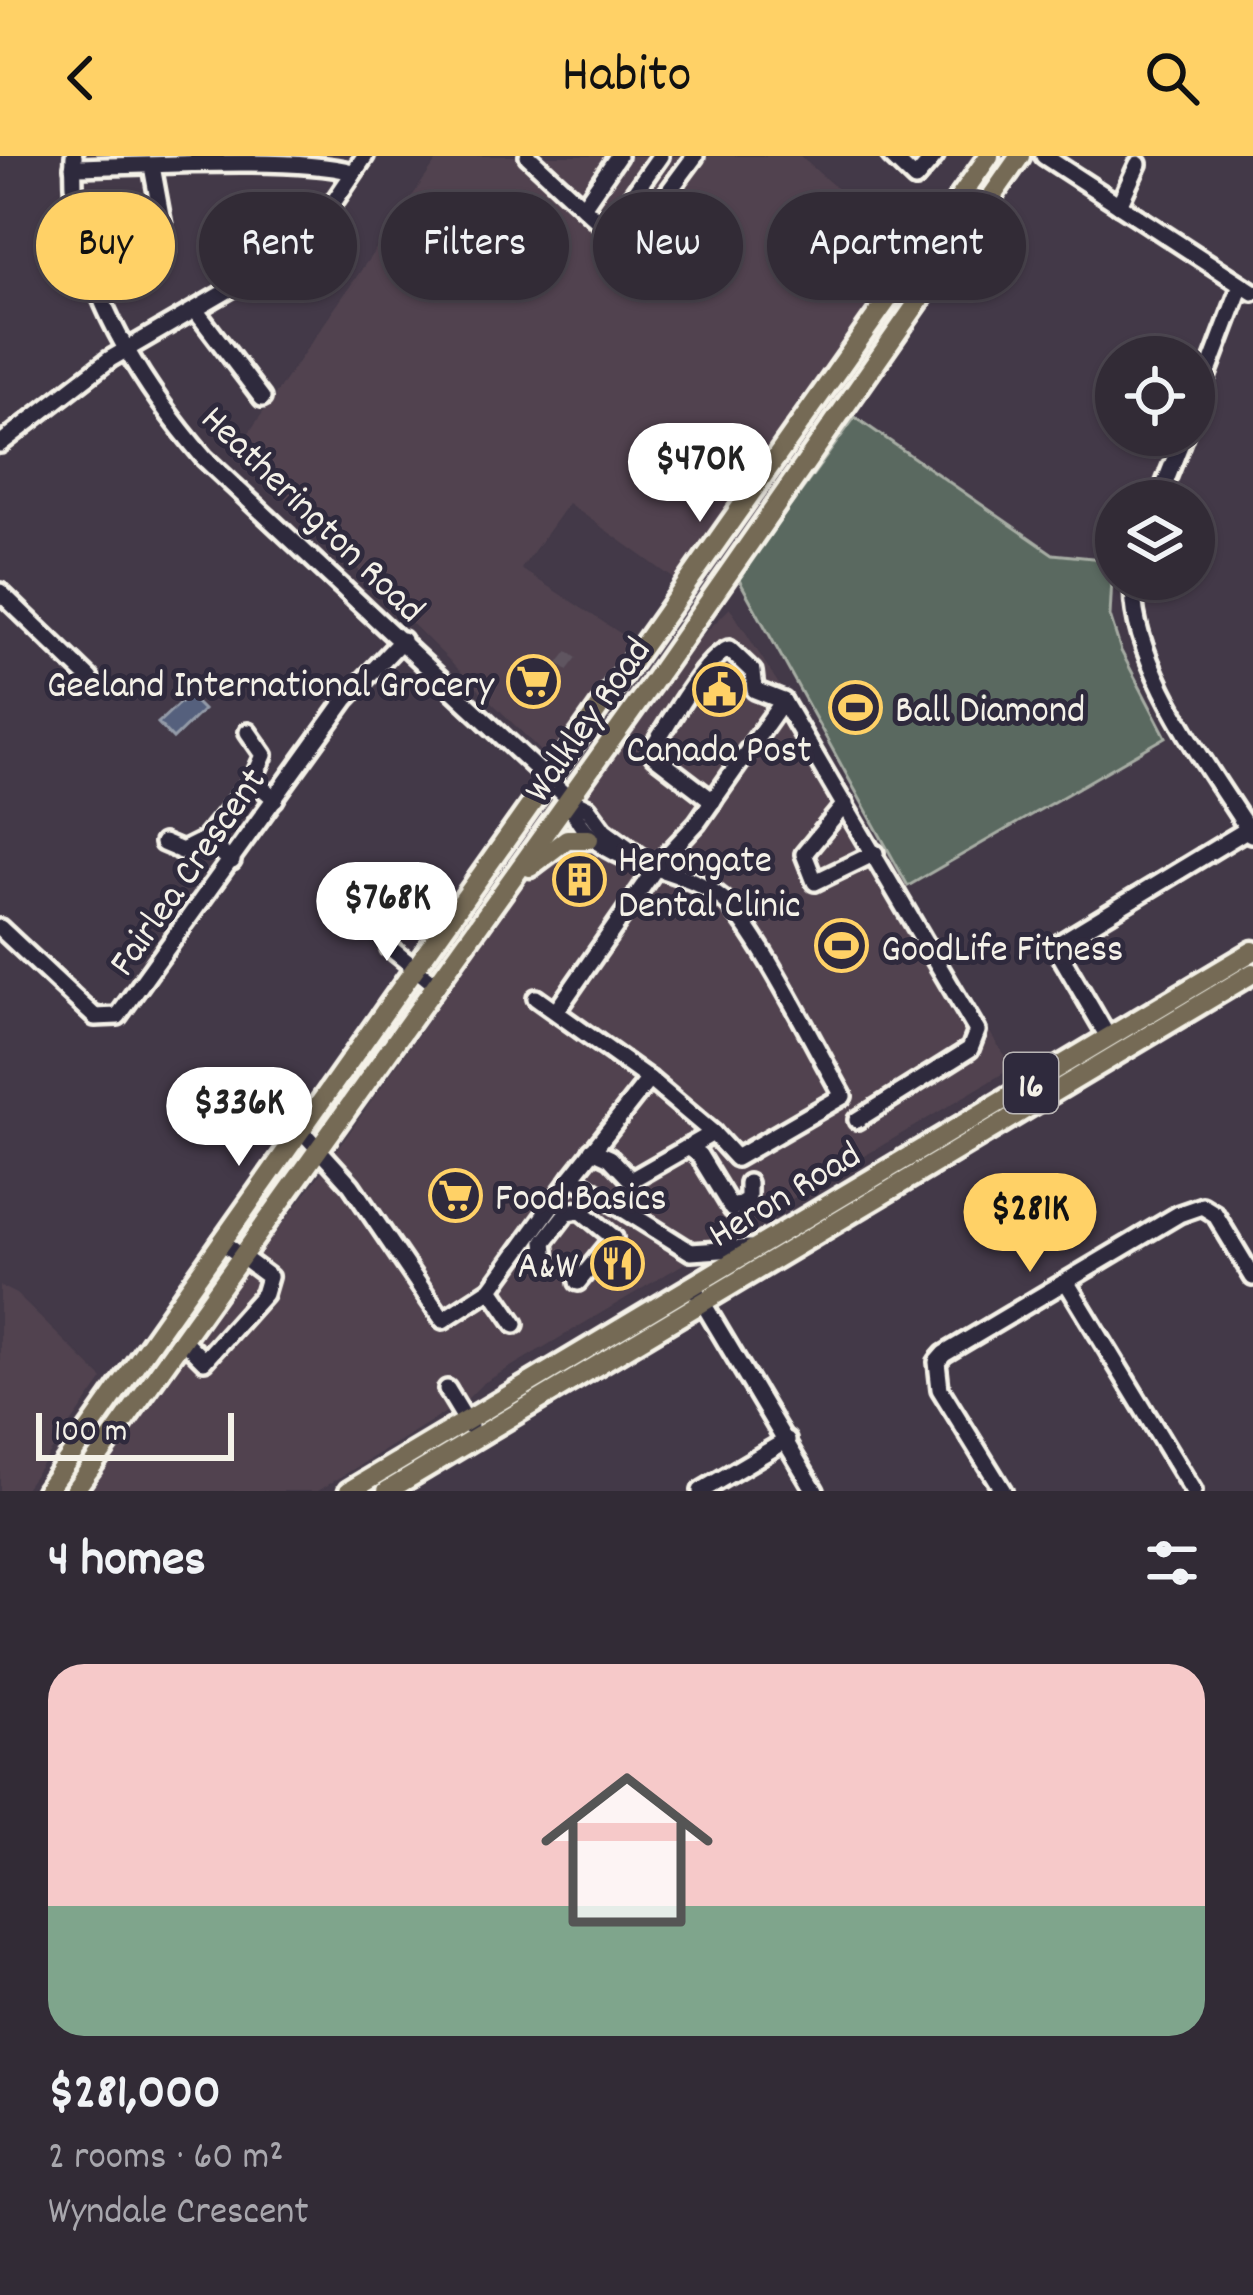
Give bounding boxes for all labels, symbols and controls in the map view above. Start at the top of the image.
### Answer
text: Habito [561,40,692,117]
icon: back [48,45,114,111]
icon: search [1139,45,1205,111]
chip: Buy [36,192,175,300]
chip: Rent [199,192,357,300]
chip: Filters [381,192,569,300]
chip: New [593,192,743,300]
chip: Apartment [767,192,1026,300]
map controls [1095,336,1215,600]
button: locate [1095,336,1215,456]
street label: Heatherington Road [186,395,435,638]
pin: $470K [616,423,784,525]
text: $470K [655,434,745,489]
button: layers [1095,480,1215,600]
street label: Walkley Road [513,628,667,815]
supermarket icon: Geeland International Grocery [505,654,561,710]
place label: Geeland International Grocery [47,661,495,716]
public building icon: Canada Post [691,662,747,718]
sports icon: Ball Diamond [828,679,884,735]
place label: Ball Diamond [895,686,1085,741]
place label: Canada Post [626,726,812,781]
street label: Fairlea Crescent [98,758,283,989]
place label: Herongate Dental Clinic [618,836,801,936]
building icon: Herongate Dental Clinic [551,851,607,907]
pin: $768K [303,862,471,964]
text: $768K [343,873,431,928]
sports icon: GoodLife Fitness [814,918,870,974]
place label: GoodLife Fitness [881,925,1124,980]
road number: 16 [1004,1053,1058,1113]
pin: $336K [155,1067,323,1169]
text: $336K [193,1078,285,1133]
street label: Heron Road [700,1131,873,1265]
supermarket icon: Food Basics [428,1167,484,1223]
pin: $281K [946,1173,1114,1275]
place label: Food Basics [495,1174,667,1229]
text: $281K [990,1184,1070,1239]
restaurant icon: A&W [589,1235,645,1291]
place label: A&W [517,1242,579,1297]
scale bar [36,1407,234,1460]
text: 100 m [54,1410,127,1457]
text: 4 homes [48,1527,206,1599]
icon: filters [1139,1530,1205,1596]
icon: home [519,1742,735,1958]
text: $281,000 [48,2060,221,2132]
text: 2 rooms · 60 m² [48,2132,283,2187]
text: Wyndale Crescent [48,2187,309,2242]

